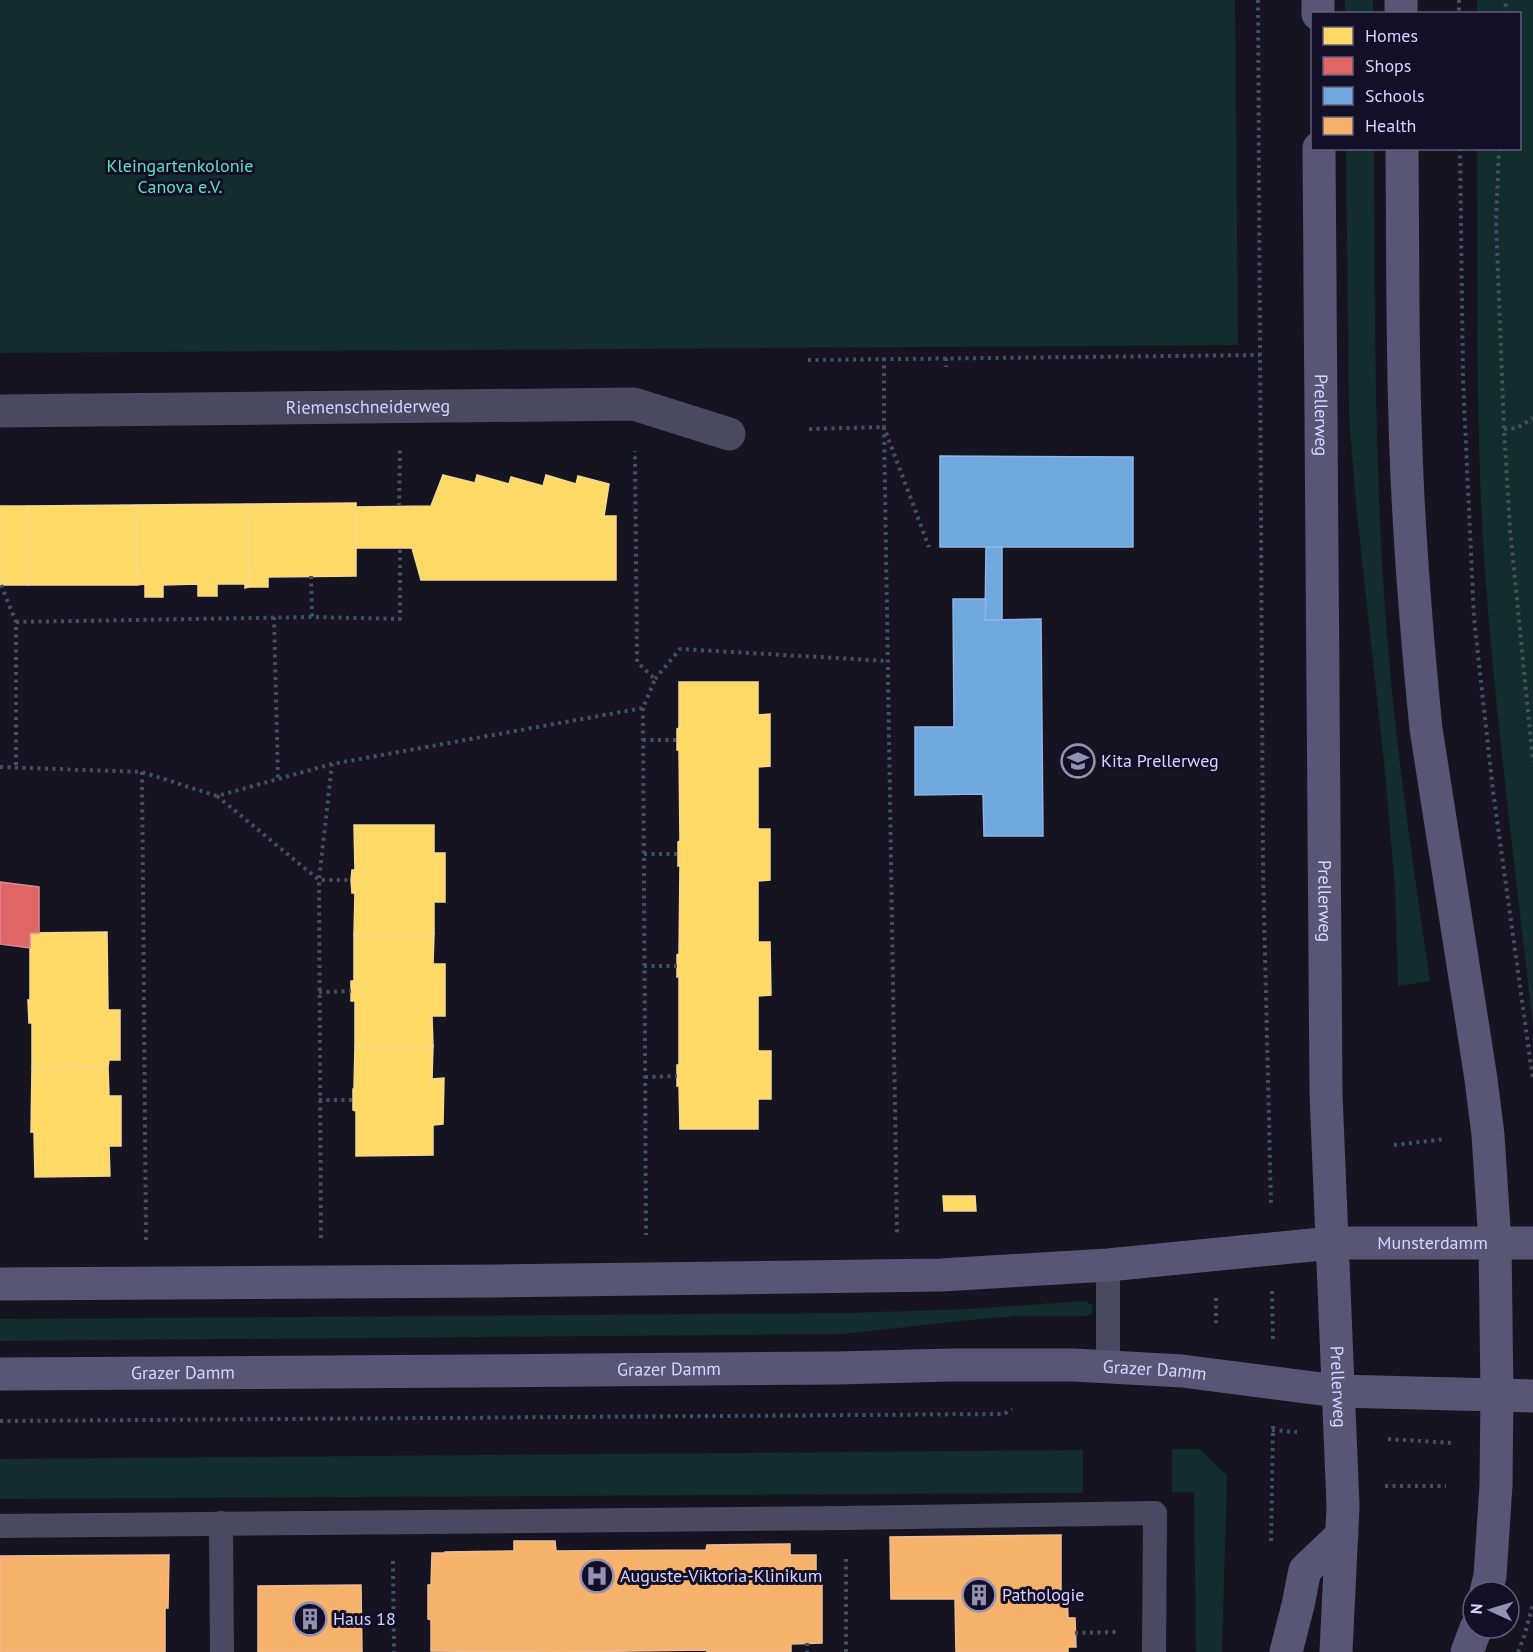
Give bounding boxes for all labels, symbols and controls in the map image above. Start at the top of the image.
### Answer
legend [1311,12,1521,150]
text: Homes [1365,24,1418,47]
text: Shops [1365,54,1411,77]
text: Schools [1365,84,1425,107]
text: Health [1365,114,1416,137]
park label: Kleingartenkolonie Canova e.V. [107,154,253,198]
street label: Prellerweg [1310,374,1333,456]
street label: Riemenschneiderweg [286,394,450,419]
school or university icon: Kita Prellerweg [1060,743,1096,779]
place label: Kita Prellerweg [1101,749,1219,772]
street label: Prellerweg [1313,860,1337,942]
street label: Munsterdamm [1377,1231,1488,1254]
street label: Prellerweg [1325,1345,1352,1428]
street label: Grazer Damm [1102,1355,1208,1385]
street label: Grazer Damm [617,1357,721,1381]
street label: Grazer Damm [131,1361,235,1384]
hospital icon: Auguste-Viktoria-Klinikum [579,1558,615,1594]
place label: Auguste-Viktoria-Klinikum [620,1564,822,1587]
building icon: Pathologie [961,1577,997,1613]
north arrow [1461,1580,1521,1640]
place label: Pathologie [1002,1583,1085,1606]
building icon: Haus 18 [292,1601,328,1637]
text: N [1466,1603,1486,1615]
place label: Haus 18 [333,1607,396,1630]

